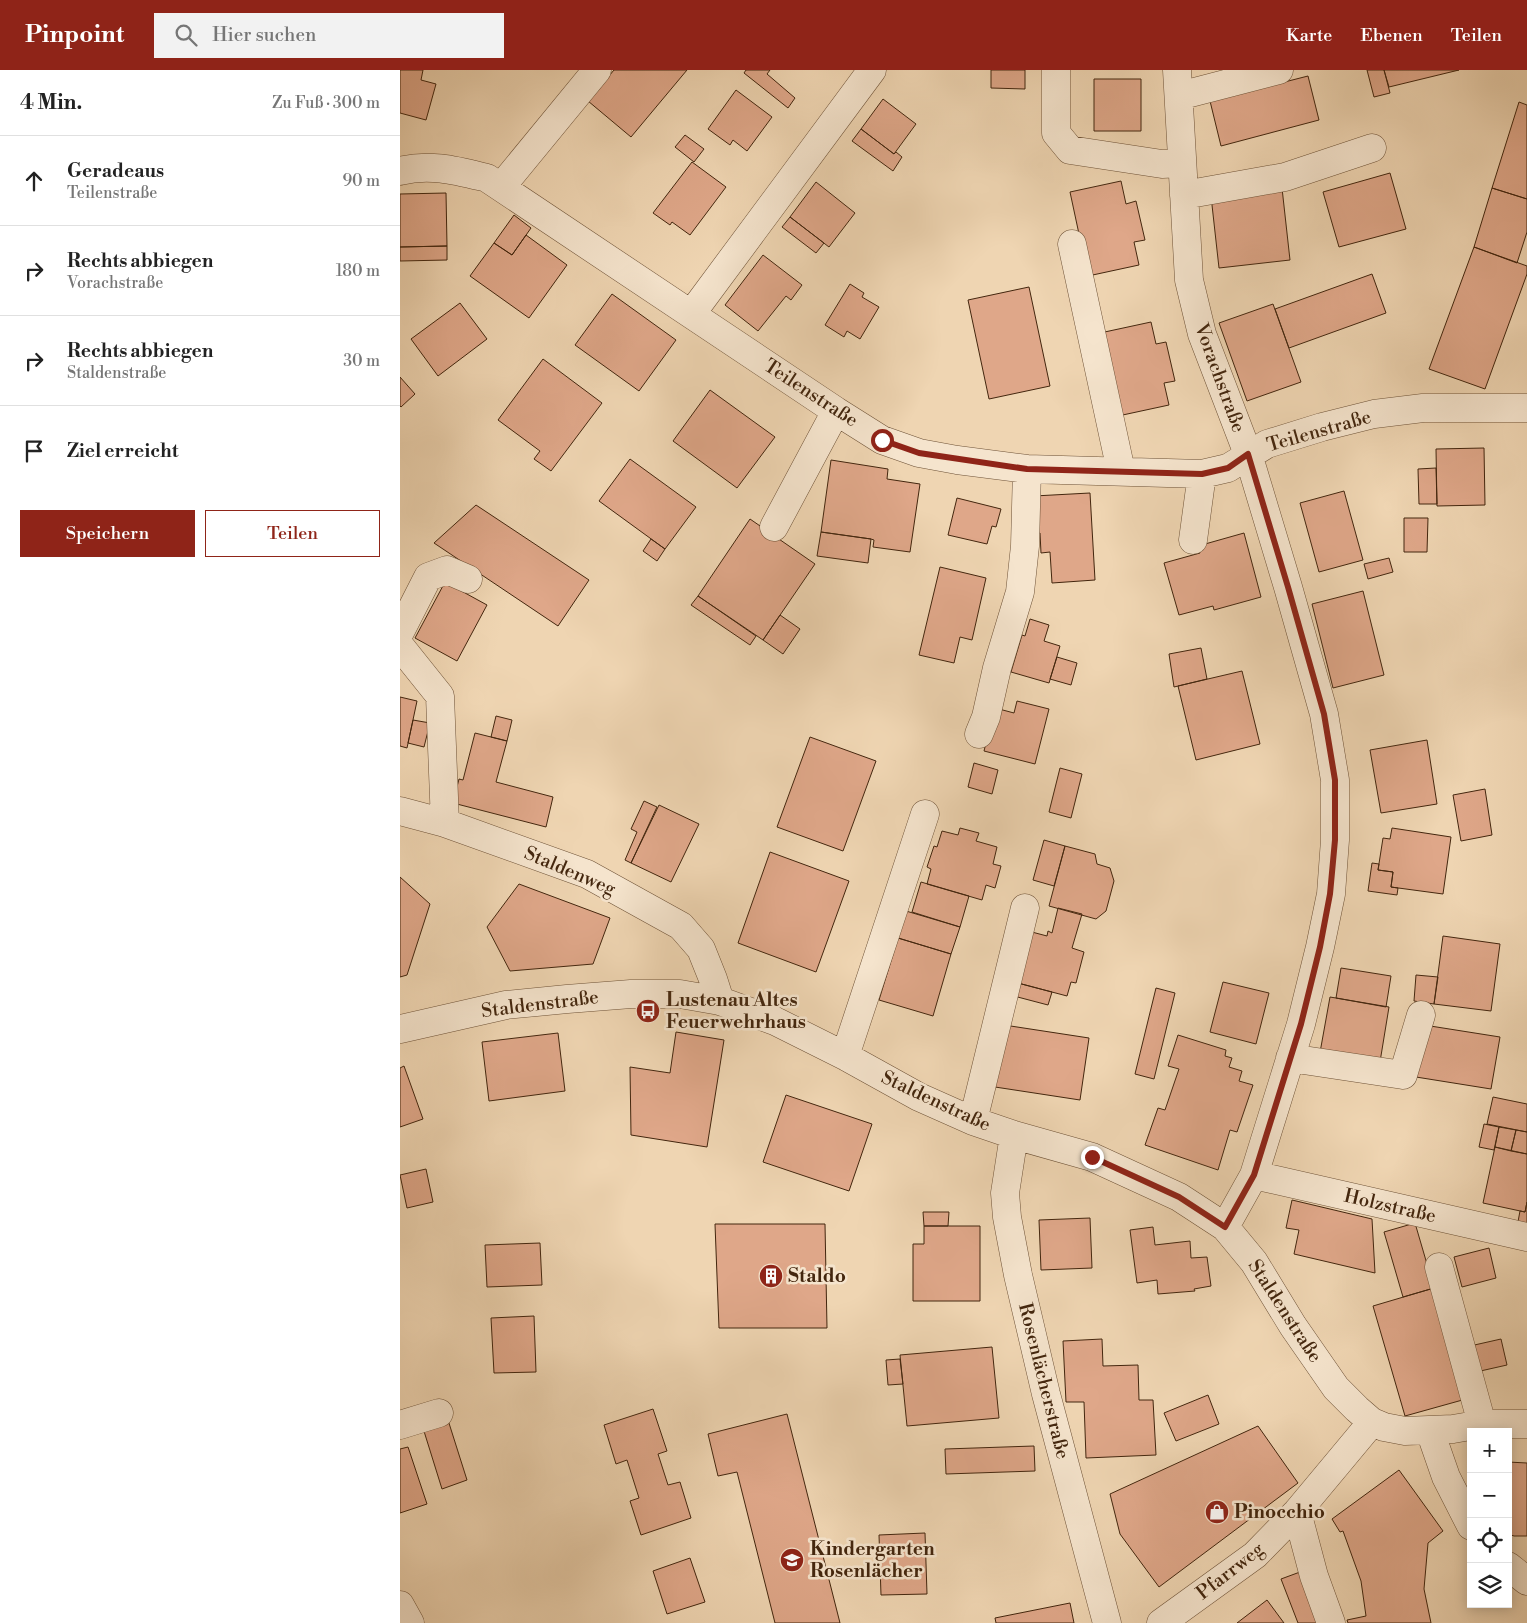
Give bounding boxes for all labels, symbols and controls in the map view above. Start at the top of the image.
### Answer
search box [154,13,504,58]
text: Pinpoint [25,20,124,50]
icon: search [172,21,200,49]
text: Hier suchen [212,23,316,47]
text: Karte [1286,24,1332,47]
text: Ebenen [1360,24,1423,47]
text: Teilen [1451,24,1502,47]
text: 4 Min. [20,90,82,116]
text: Zu Fuß · 300 m [272,93,380,113]
text: Geradeaus [67,159,164,183]
icon: ahead [20,167,48,195]
text: 90 m [342,171,380,191]
text: Teilenstraße [67,183,157,203]
text: Rechts abbiegen [67,249,213,273]
icon: right [20,257,48,285]
text: 180 m [336,261,380,281]
text: Vorachstraße [67,273,163,293]
street label: Vorachstraße [1189,319,1251,436]
text: Rechts abbiegen [67,339,213,363]
icon: right [20,347,48,375]
text: 30 m [343,351,380,371]
street label: Teilenstraße [759,354,863,432]
text: Staldenstraße [67,363,166,383]
street label: Teilenstraße [1264,405,1374,457]
route start [871,429,894,452]
icon: arrive [20,437,48,465]
text: Ziel erreicht [67,439,178,463]
button: Speichern [20,510,195,557]
button: Teilen [205,510,380,557]
street label: Staldenweg [521,841,620,901]
street label: Staldenstraße [480,985,600,1023]
place label: Lustenau Altes Feuerwehrhaus [666,988,806,1034]
bus stop icon: Lustenau Altes Feuerwehrhaus [635,998,661,1024]
street label: Staldenstraße [877,1065,995,1137]
route end [1081,1146,1104,1169]
street label: Holzstraße [1342,1184,1438,1228]
street label: Staldenstraße [1243,1255,1327,1367]
building icon: Staldo [758,1263,784,1289]
place label: Staldo [788,1264,846,1288]
street label: Rosenlächerstraße [1013,1301,1075,1461]
map controls [1467,1428,1512,1608]
button: + [1467,1428,1512,1473]
button: − [1467,1473,1512,1518]
shop icon: Pinocchio [1204,1499,1230,1525]
place label: Pinocchio [1234,1500,1325,1524]
button: locate [1467,1518,1512,1563]
place label: Kindergarten Rosenlächer [810,1537,935,1583]
street label: Pfarrweg [1191,1537,1269,1605]
school or university icon: Kindergarten Rosenlächer [779,1547,805,1573]
button: layers [1467,1563,1512,1608]

